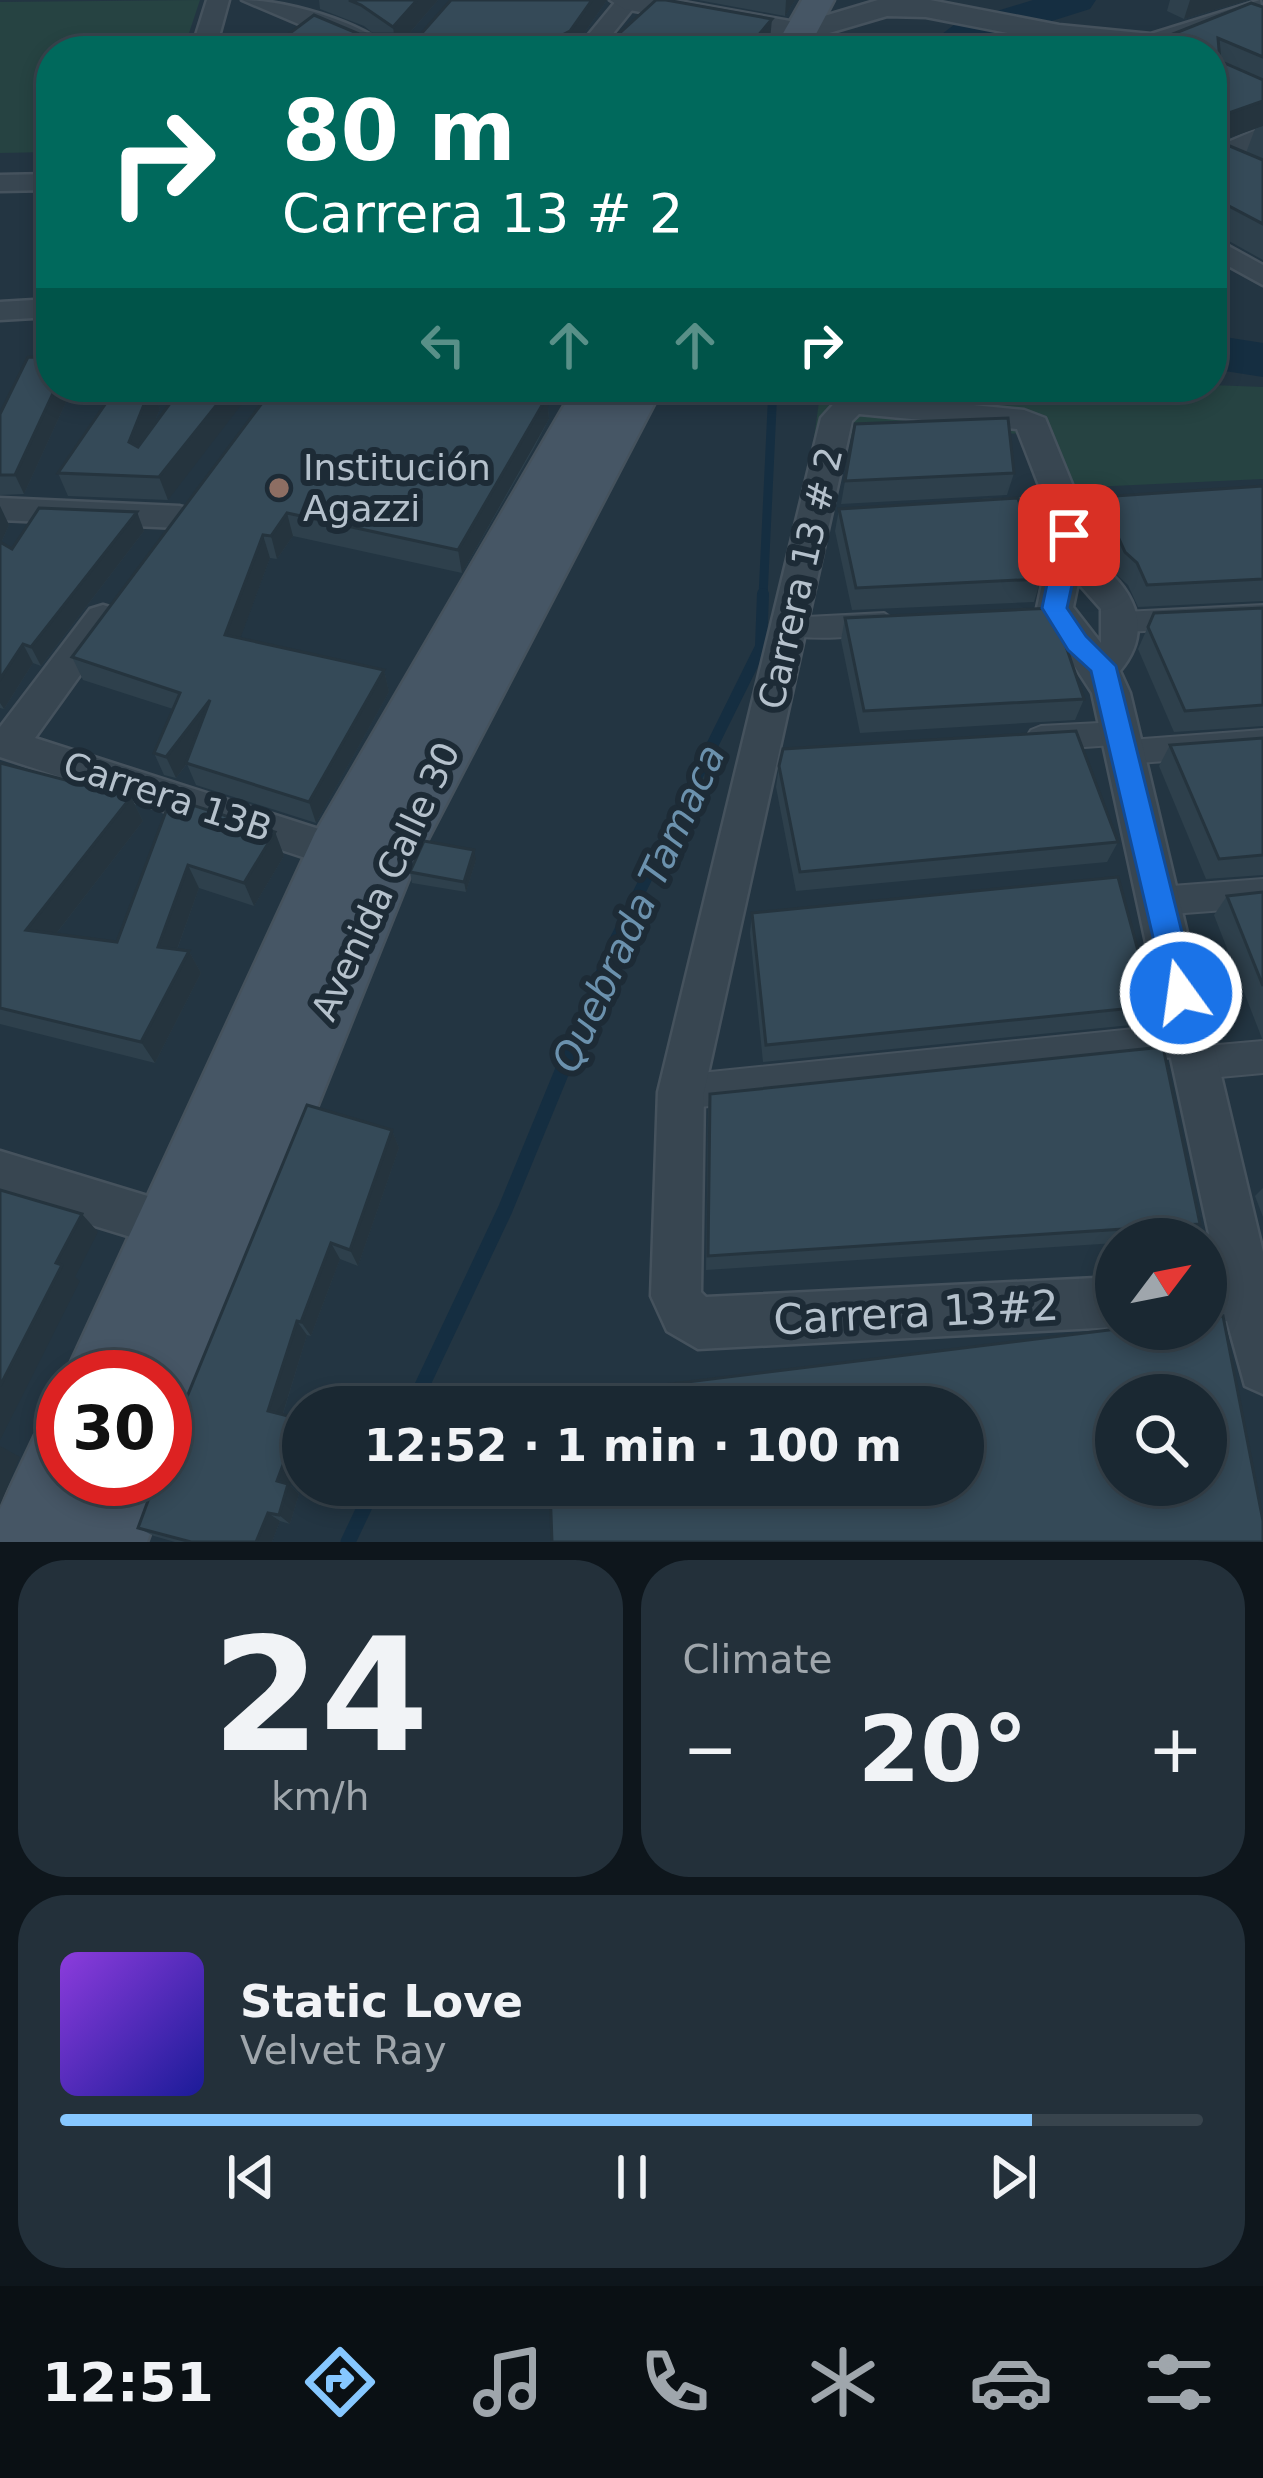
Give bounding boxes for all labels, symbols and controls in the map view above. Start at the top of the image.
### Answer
text: 80 m [282,82,516,180]
icon: right [84,84,240,240]
text: Carrera 13 # 2 [282,182,683,245]
icon: left [410,312,476,378]
icon: ahead [536,312,602,378]
icon: ahead [662,312,728,378]
icon: right [788,312,854,378]
street label: Carrera 13 # 2 [750,443,851,713]
place label: Institución Agazzi [303,447,491,529]
marker: Institución Agazzi [266,475,292,501]
pin [1018,484,1120,586]
icon: arrive [1036,502,1102,568]
street label: Avenida Calle 30 [303,736,468,1027]
water label: Quebrada Tamaca [543,737,734,1079]
street label: Carrera 13B [59,744,277,849]
position arrow [1118,930,1244,1056]
north arrow [1095,1218,1227,1350]
map controls [1095,1218,1227,1506]
street label: Carrera 13#2 [772,1281,1060,1344]
speed limit sign: 30 [36,1350,192,1506]
button: search [1095,1374,1227,1506]
text: 12:52 · 1 min · 100 m [364,1419,902,1472]
text: 24 [212,1605,429,1787]
text: Climate [683,1637,833,1682]
text: 20° [858,1697,1028,1802]
text: − [683,1711,738,1788]
text: + [1148,1711,1203,1788]
text: km/h [271,1774,369,1819]
text: Static Love [240,1975,523,2028]
text: Velvet Ray [240,2028,446,2073]
icon: previous [218,2144,284,2210]
icon: pause [599,2144,665,2210]
icon: next [980,2144,1046,2210]
icon: directions [298,2340,382,2424]
icon: music [466,2340,550,2424]
icon: phone [633,2340,717,2424]
icon: climate [801,2340,885,2424]
icon: car [969,2340,1053,2424]
icon: filters [1137,2340,1221,2424]
text: 12:51 [42,2351,214,2414]

